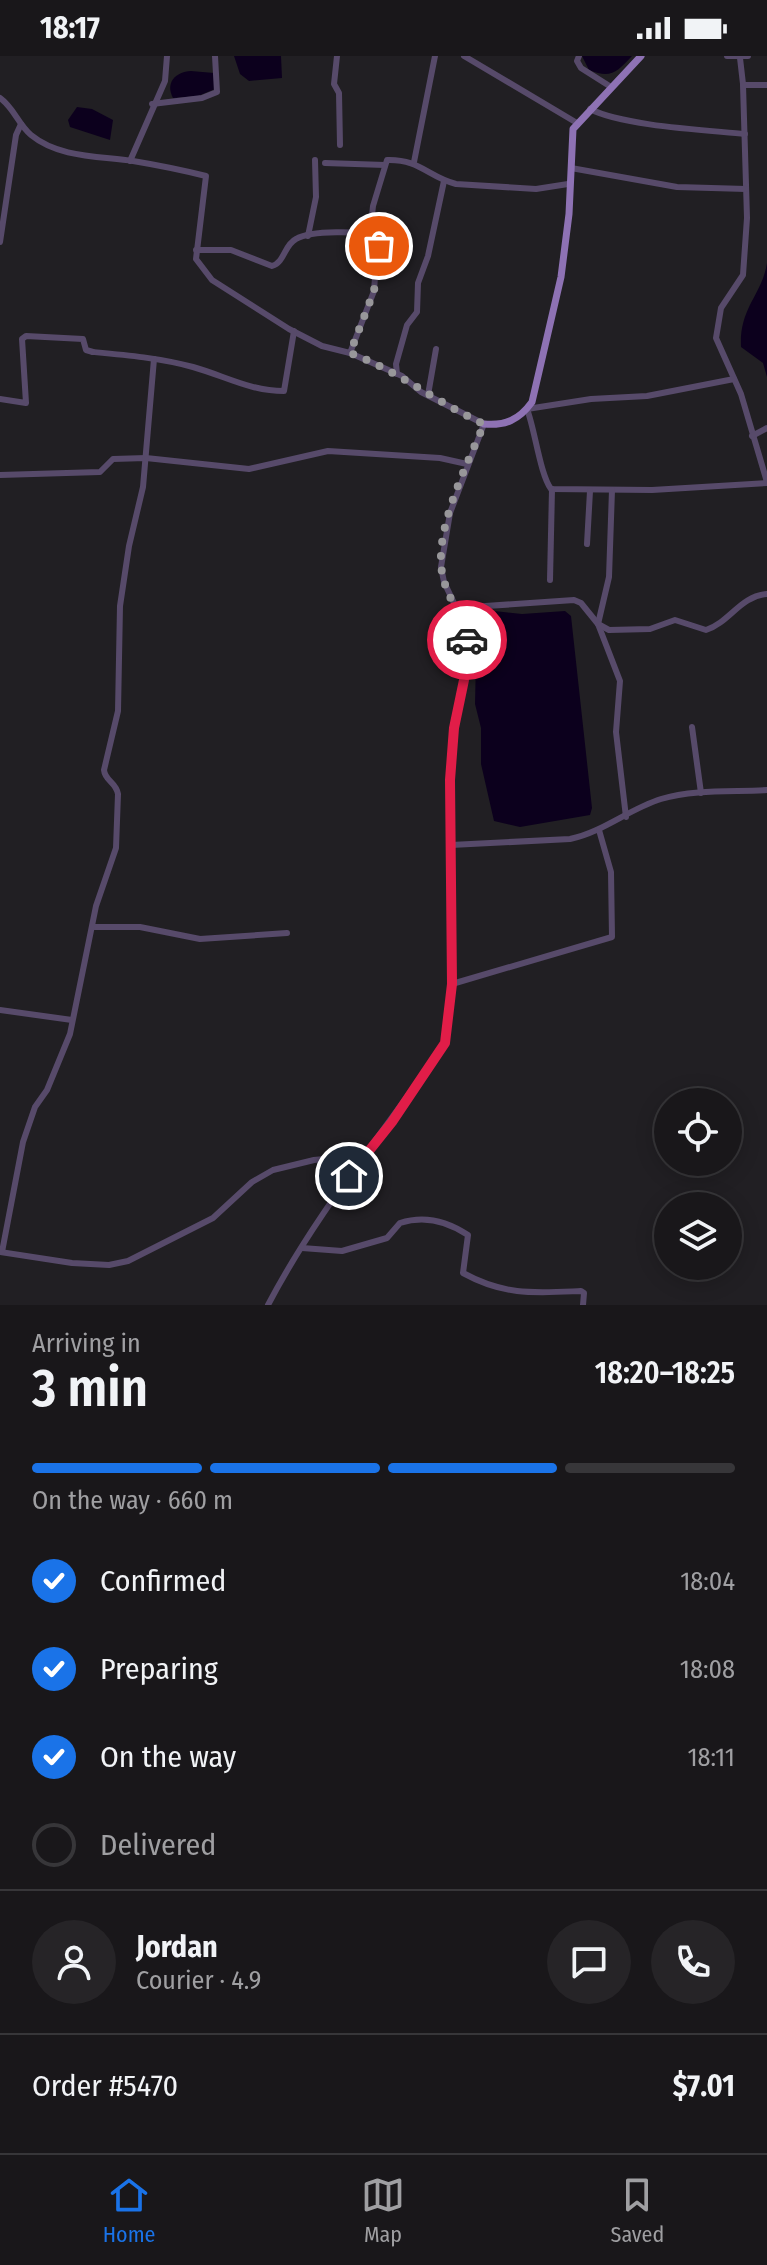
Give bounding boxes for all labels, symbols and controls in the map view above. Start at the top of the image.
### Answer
text: 18:17 [40,10,100,46]
pin [345,212,413,280]
icon: bag [357,224,401,268]
courier [427,600,507,680]
icon: car [445,618,489,662]
map controls [654,1088,742,1280]
button: locate [654,1088,742,1176]
pin [315,1142,383,1210]
icon: home [327,1154,371,1198]
button: layers [654,1192,742,1280]
text: Arriving in [32,1328,141,1359]
text: 18:20–18:25 [595,1355,735,1391]
text: 3 min [32,1357,148,1420]
text: On the way · 660 m [32,1485,233,1516]
icon: check [32,1559,76,1603]
text: Confirmed [100,1563,226,1599]
text: 18:04 [680,1566,735,1597]
icon: check [32,1647,76,1691]
text: Preparing [100,1651,218,1687]
text: 18:08 [680,1654,735,1685]
icon: check [32,1735,76,1779]
text: On the way [100,1739,236,1775]
text: 18:11 [687,1742,735,1773]
text: Delivered [100,1827,216,1863]
button: person [32,1920,116,2004]
button: chat [547,1920,631,2004]
button: phone [651,1920,735,2004]
text: Jordan [136,1929,218,1965]
text: Courier · 4.9 [136,1965,261,1996]
text: Order #5470 [32,2068,178,2104]
text: $7.01 [673,2068,735,2104]
tab: Home [103,2173,155,2248]
tab: Map [361,2173,405,2248]
tab: Saved [610,2173,664,2248]

